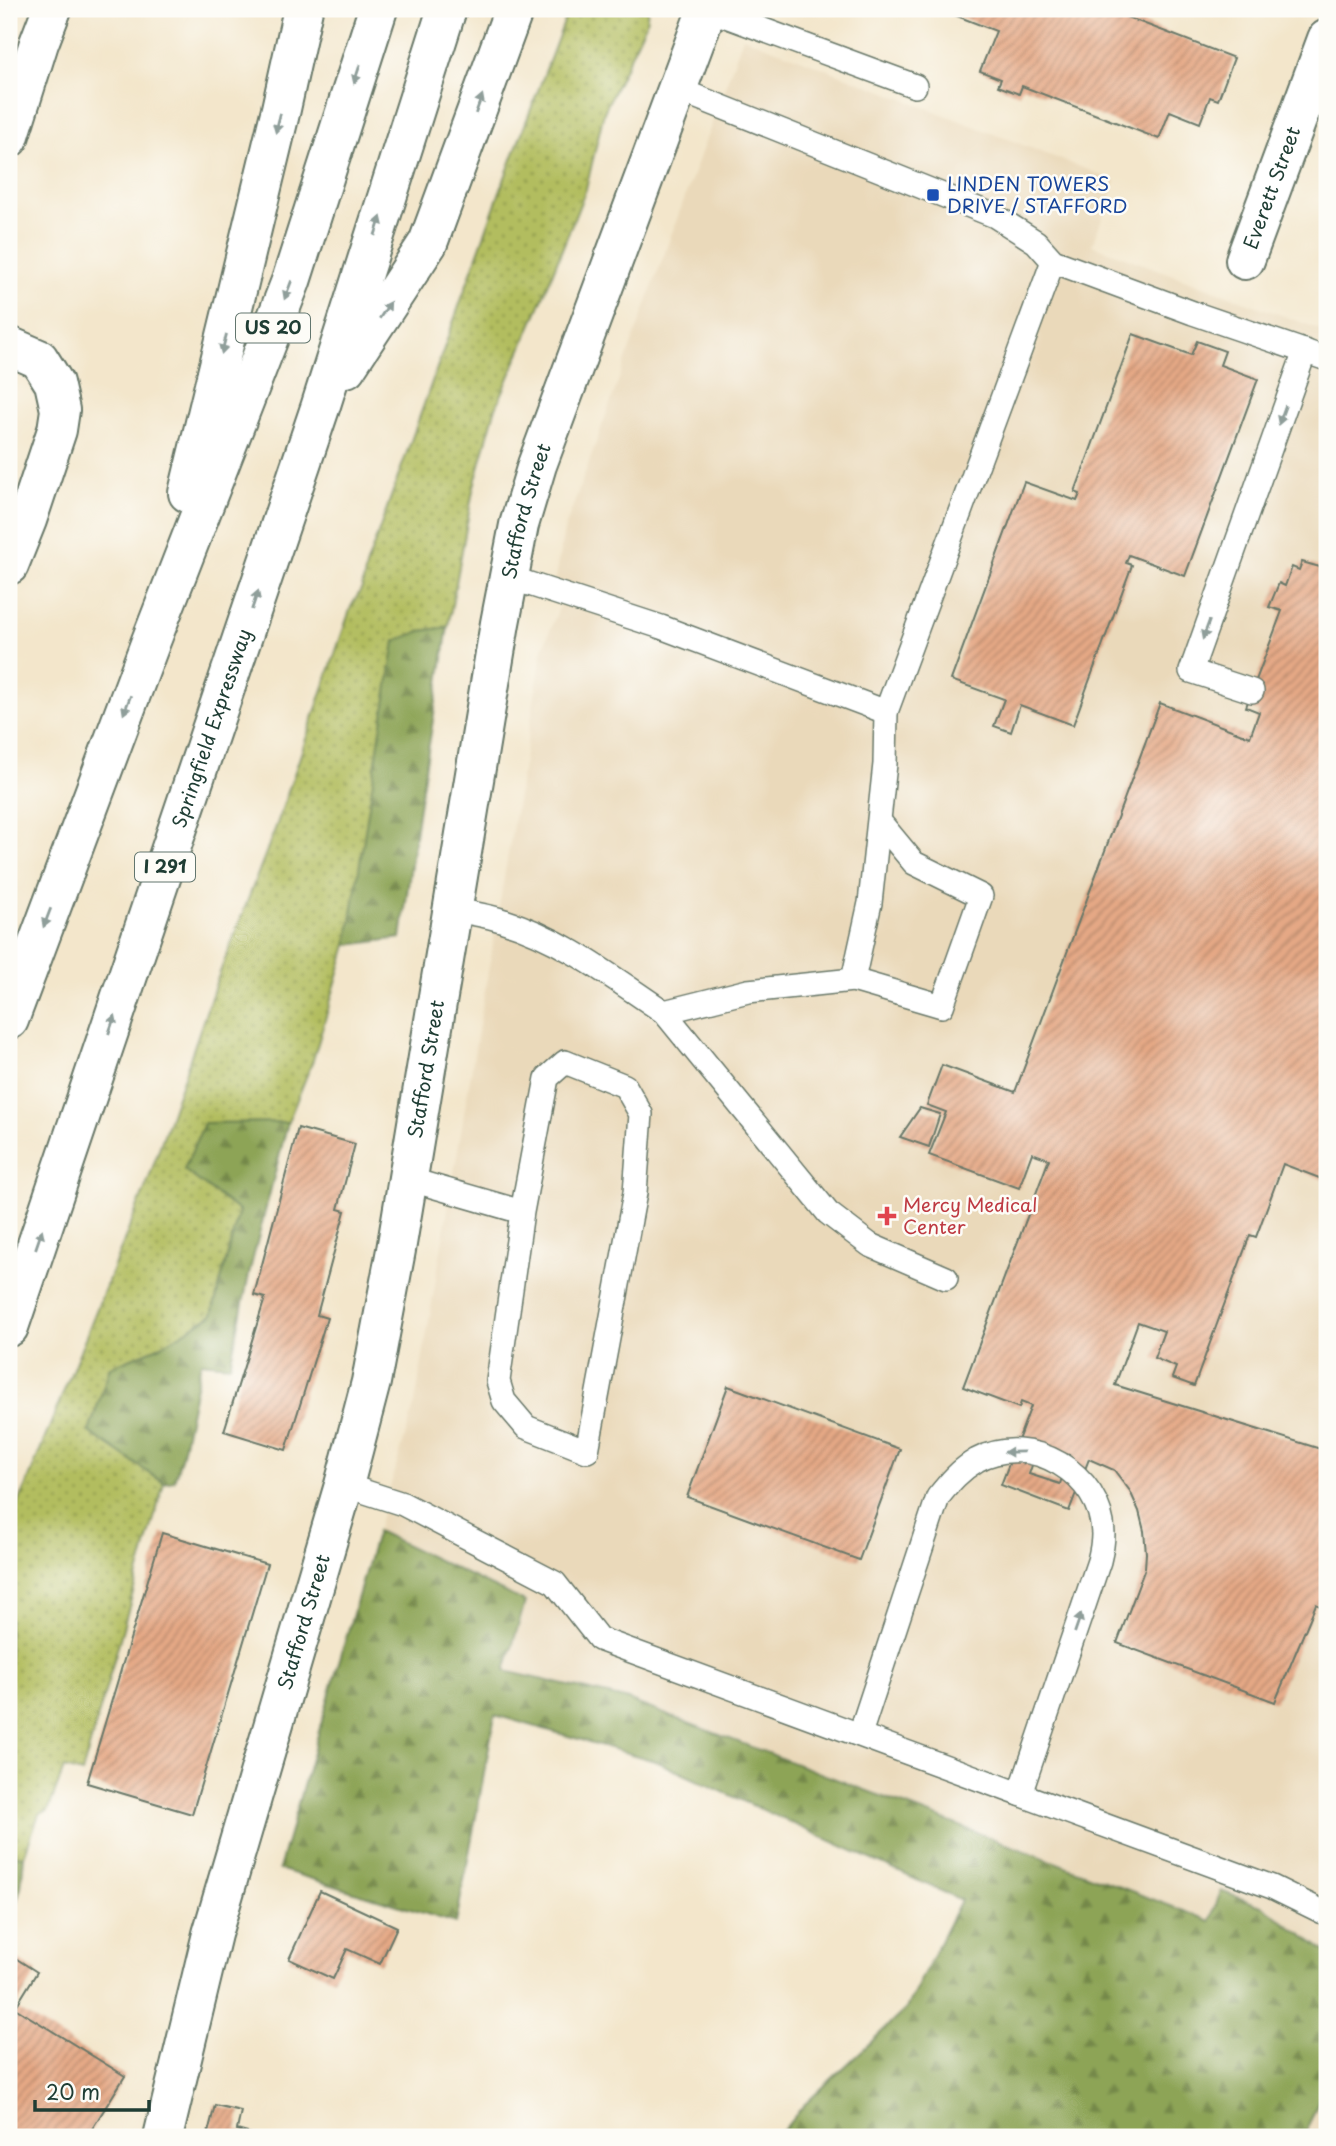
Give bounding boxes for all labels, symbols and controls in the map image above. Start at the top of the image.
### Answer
one-way arrow [351,63,362,84]
one-way arrow [474,94,485,115]
one-way arrow [272,112,283,134]
street label: Everett Street [1235,122,1306,253]
place label: LINDEN TOWERS DRIVE / STAFFORD [947,169,1128,219]
marker: LINDEN TOWERS DRIVE / STAFFORD [925,187,941,203]
one-way arrow [373,215,383,236]
one-way arrow [282,280,293,301]
one-way arrow [378,300,391,319]
road number: US 20 [236,314,310,342]
one-way arrow [218,333,229,355]
one-way arrow [1277,405,1288,426]
street label: Stafford Street [494,439,557,582]
one-way arrow [250,589,261,610]
one-way arrow [1200,619,1211,640]
street label: Springfield Expressway [164,625,257,831]
one-way arrow [122,694,133,715]
road number: I 291 [135,852,195,882]
one-way arrow [41,907,52,928]
street label: Stafford Street [400,997,450,1140]
one-way arrow [107,1013,117,1034]
place label: Mercy Medical Center [903,1190,1037,1240]
marker: Mercy Medical Center [877,1206,897,1226]
one-way arrow [34,1229,44,1250]
one-way arrow [1003,1446,1025,1458]
street label: Stafford Street [270,1550,336,1693]
one-way arrow [1073,1613,1084,1634]
scale bar [35,2069,149,2113]
text: 20 m [46,2075,100,2107]

